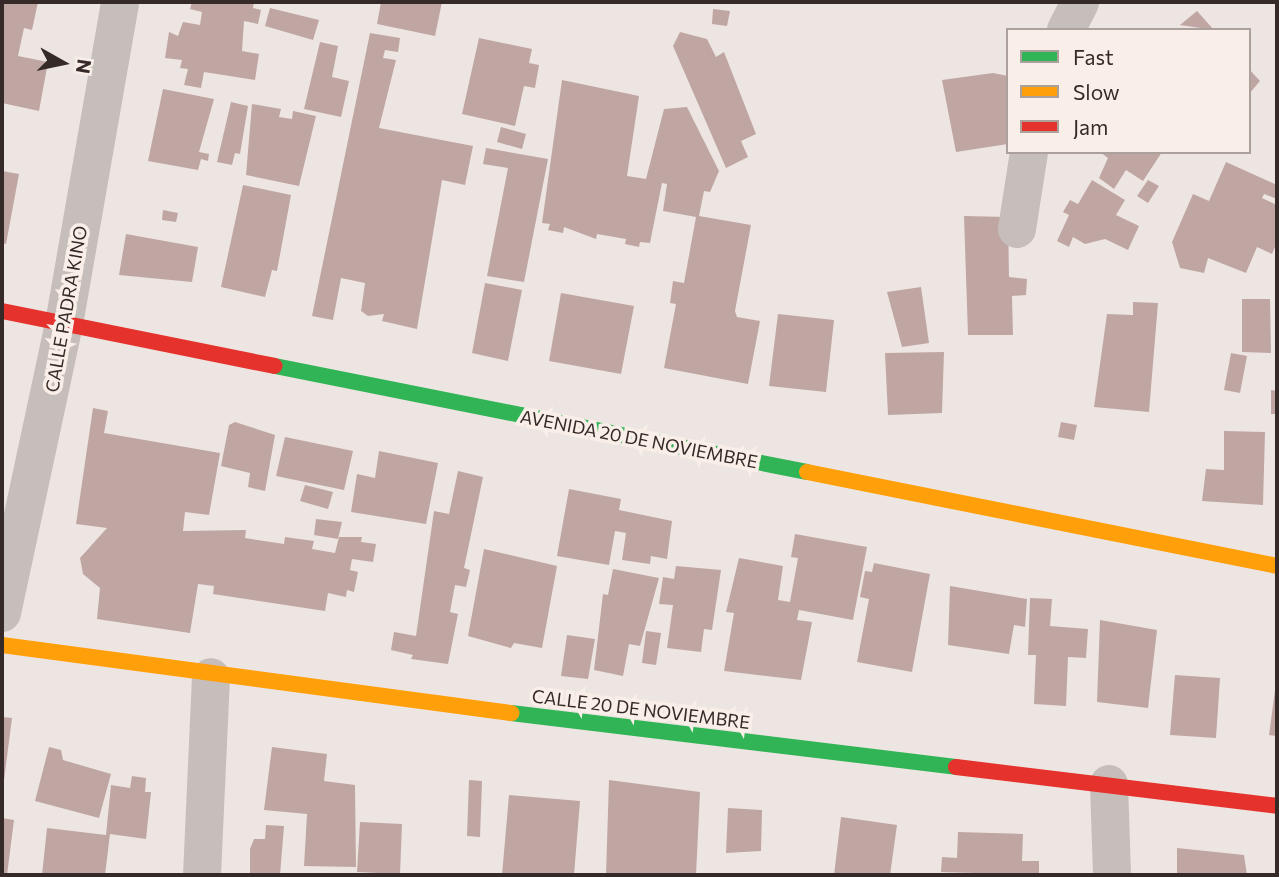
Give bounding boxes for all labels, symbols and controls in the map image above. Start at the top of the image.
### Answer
north arrow [28,28,98,98]
legend [1006,28,1251,154]
text: Fast [1073,44,1114,69]
text: N [72,58,97,75]
text: Slow [1073,79,1120,104]
text: Jam [1073,114,1108,139]
street label: CALLE PADRA KINO [41,224,91,394]
street label: AVENIDA 20 DE NOVIEMBRE [518,405,760,473]
street label: CALLE 20 DE NOVIEMBRE [531,685,751,733]

